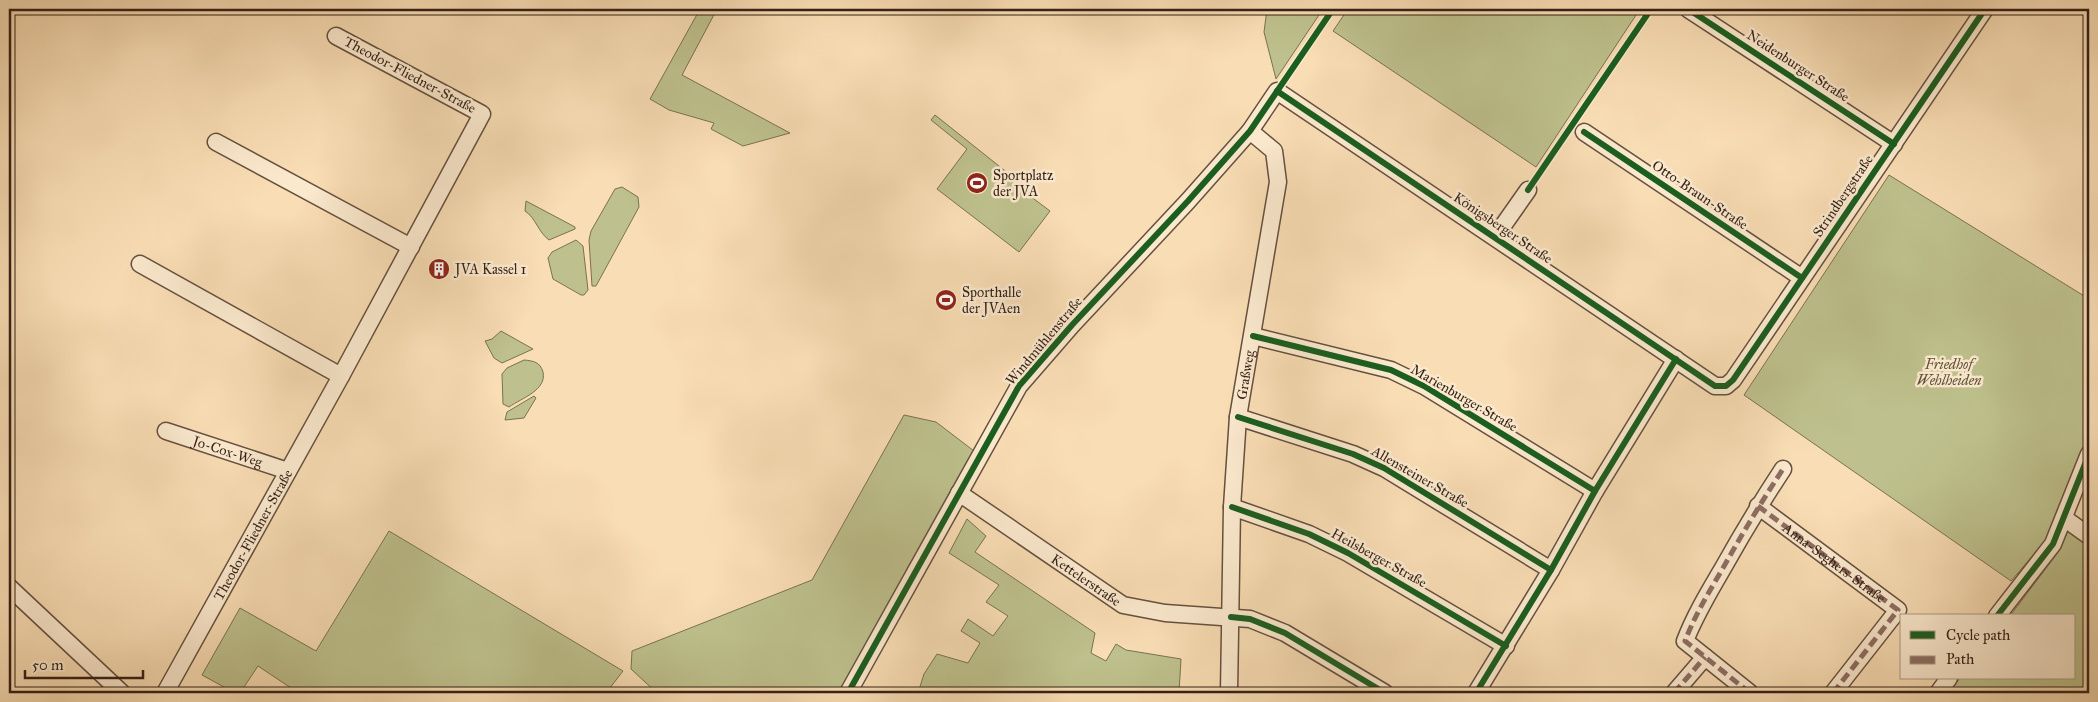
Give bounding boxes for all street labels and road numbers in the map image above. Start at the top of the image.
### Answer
street label: Neidenburger Straße [1743,26,1853,106]
street label: Theodor-Fliedner-Straße [341,33,479,117]
street label: Strindbergstraße [1809,152,1877,240]
street label: Otto-Braun-Straße [1649,157,1751,233]
street label: Königsberger Straße [1450,189,1556,267]
street label: Windmühlenstraße [1002,293,1086,389]
street label: Graßweg [1233,348,1258,401]
street label: Marienburger Straße [1408,361,1520,435]
street label: Jo-Cox-Weg [189,431,265,471]
street label: Allensteiner Straße [1368,442,1472,512]
street label: Theodor-Fliedner-Straße [210,466,296,603]
street label: Anna-Seghers-Straße [1779,518,1889,606]
street label: Heilsberger Straße [1328,525,1430,591]
street label: Kettelerstraße [1048,550,1124,610]

